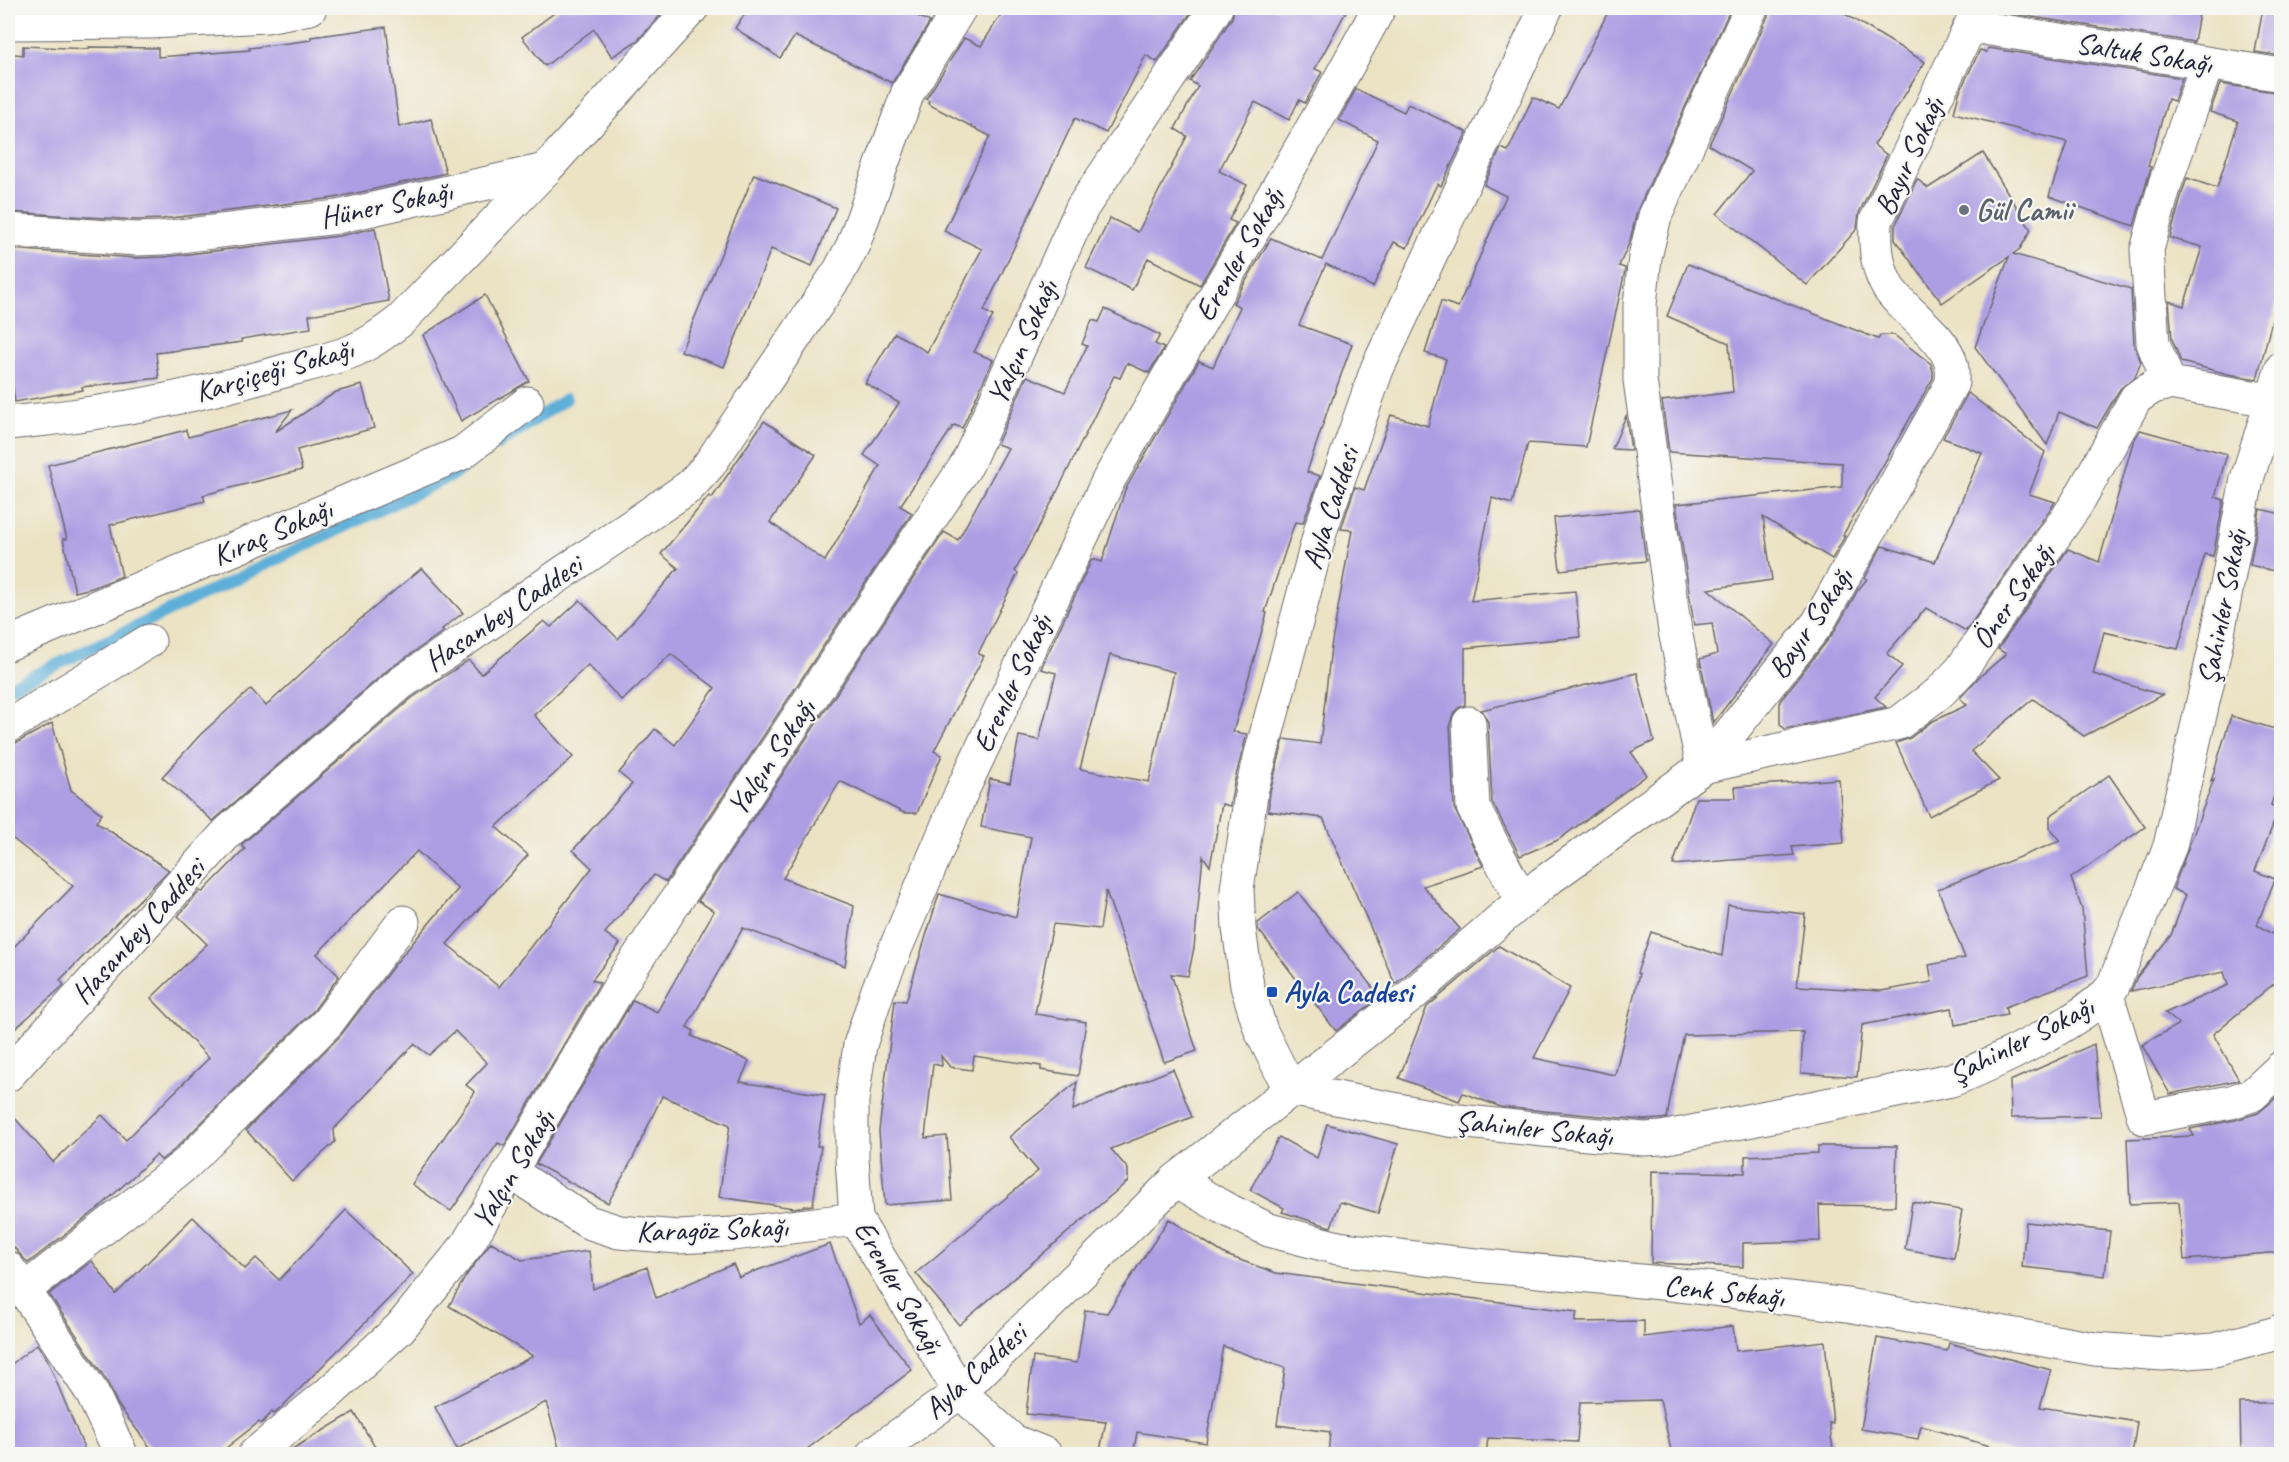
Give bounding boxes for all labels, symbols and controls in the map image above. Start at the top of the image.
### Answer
street label: Saltuk Sokağı [2073,24,2216,83]
street label: Bayır Sokağı [1865,90,1953,221]
street label: Hüner Sokağı [317,171,457,237]
street label: Erenler Sokağı [1185,179,1293,328]
place label: Gül Camii [1976,191,2076,229]
marker: Gül Camii [1957,203,1971,217]
street label: Yalçın Sokağı [978,273,1067,410]
street label: Karçiçeği Sokağı [191,329,359,411]
street label: Ayla Caddesi [1292,439,1369,574]
street label: Kıraç Sokağı [206,489,339,574]
street label: Şahinler Sokağı [2188,525,2256,688]
street label: Öner Sokağı [1963,534,2064,656]
street label: Hasanbey Caddesi [417,544,592,680]
street label: Bayır Sokağı [1759,559,1862,686]
street label: Erenler Sokağı [963,607,1061,758]
street label: Yalçın Sokağı [718,690,825,822]
street label: Hasanbey Caddesi [63,848,215,1012]
place label: Ayla Caddesi [1284,973,1416,1011]
marker: Ayla Caddesi [1265,985,1279,999]
street label: Şahinler Sokağı [1942,987,2101,1093]
street label: Yalçın Sokağı [463,1101,564,1236]
street label: Şahinler Sokağı [1454,1101,1616,1155]
street label: Karagöz Sokağı [636,1207,790,1251]
street label: Erenler Sokağı [845,1213,953,1362]
street label: Cenk Sokağı [1662,1266,1787,1316]
street label: Ayla Caddesi [916,1313,1037,1427]

